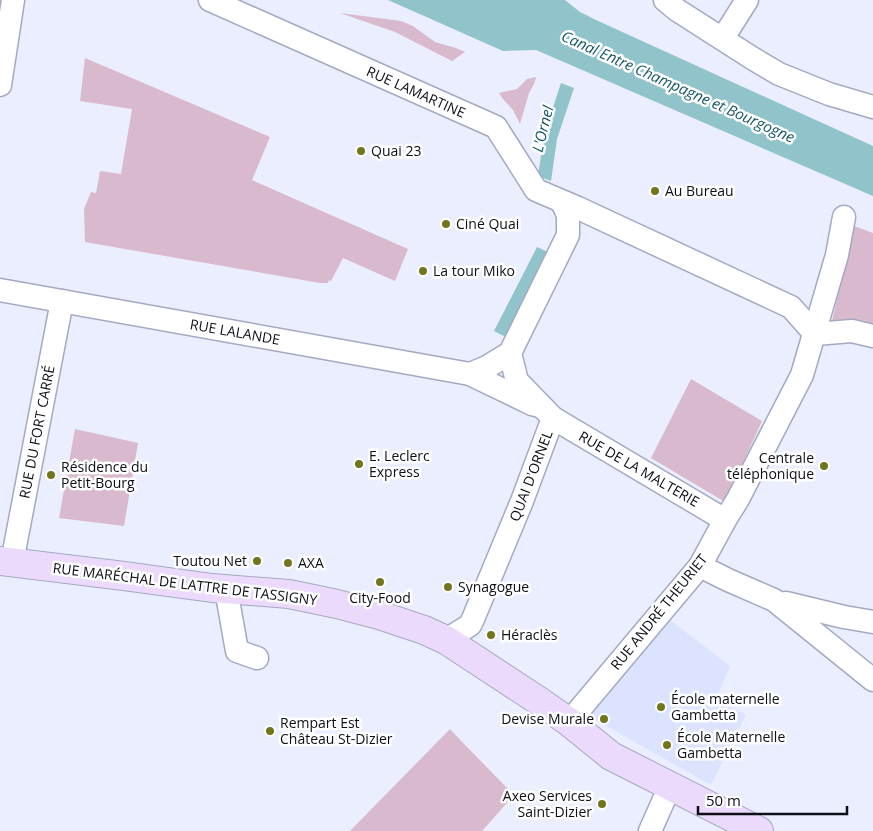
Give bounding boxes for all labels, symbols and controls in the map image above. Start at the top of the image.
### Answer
water label: Canal Entre Champagne et Bourgogne [559,25,799,147]
street label: RUE LAMARTINE [364,61,469,122]
water label: L'Ornel [527,102,558,154]
place label: Quai 23 [371,141,421,160]
marker: Quai 23 [355,145,367,157]
place label: Au Bureau [665,181,734,200]
marker: Au Bureau [649,185,661,197]
place label: Ciné Quai [456,214,519,233]
marker: Ciné Quai [440,218,452,230]
place label: La tour Miko [433,261,515,280]
marker: La tour Miko [417,265,429,277]
street label: RUE LALANDE [189,314,282,349]
street label: RUE DU FORT CARRÉ [14,364,59,500]
street label: RUE DE LA MALTERIE [576,426,703,511]
street label: QUAI D'ORNEL [504,428,557,524]
place label: E. Leclerc Express [369,446,430,481]
place label: Centrale téléphonique [727,448,814,483]
place label: Résidence du Petit-Bourg [61,457,148,492]
marker: E. Leclerc Express [353,458,365,470]
marker: Centrale téléphonique [818,460,830,472]
marker: Résidence du Petit-Bourg [45,469,57,481]
street label: RUE ANDRÉ THEURIET [606,550,711,674]
place label: Toutou Net [173,551,247,570]
place label: AXA [298,553,324,572]
marker: Toutou Net [251,555,263,567]
marker: AXA [282,557,294,569]
street label: RUE MARÉCHAL DE LATTRE DE TASSIGNY [52,558,319,609]
marker: City-Food [374,576,386,588]
place label: Synagogue [458,577,529,596]
marker: Synagogue [442,581,454,593]
place label: City-Food [349,588,411,607]
place label: Héraclès [501,625,558,644]
marker: Héraclès [485,629,497,641]
place label: École maternelle Gambetta [671,689,780,724]
marker: École maternelle Gambetta [655,701,667,713]
place label: Devise Murale [501,709,594,728]
place label: Rempart Est Château St-Dizier [280,713,393,748]
marker: Devise Murale [598,713,610,725]
marker: Rempart Est Château St-Dizier [264,725,276,737]
place label: École Maternelle Gambetta [677,727,785,762]
marker: École Maternelle Gambetta [661,739,673,751]
scale bar [698,784,847,816]
place label: Axeo Services Saint-Dizier [503,786,592,821]
text: 50 m [706,790,741,810]
marker: Axeo Services Saint-Dizier [596,798,608,810]

